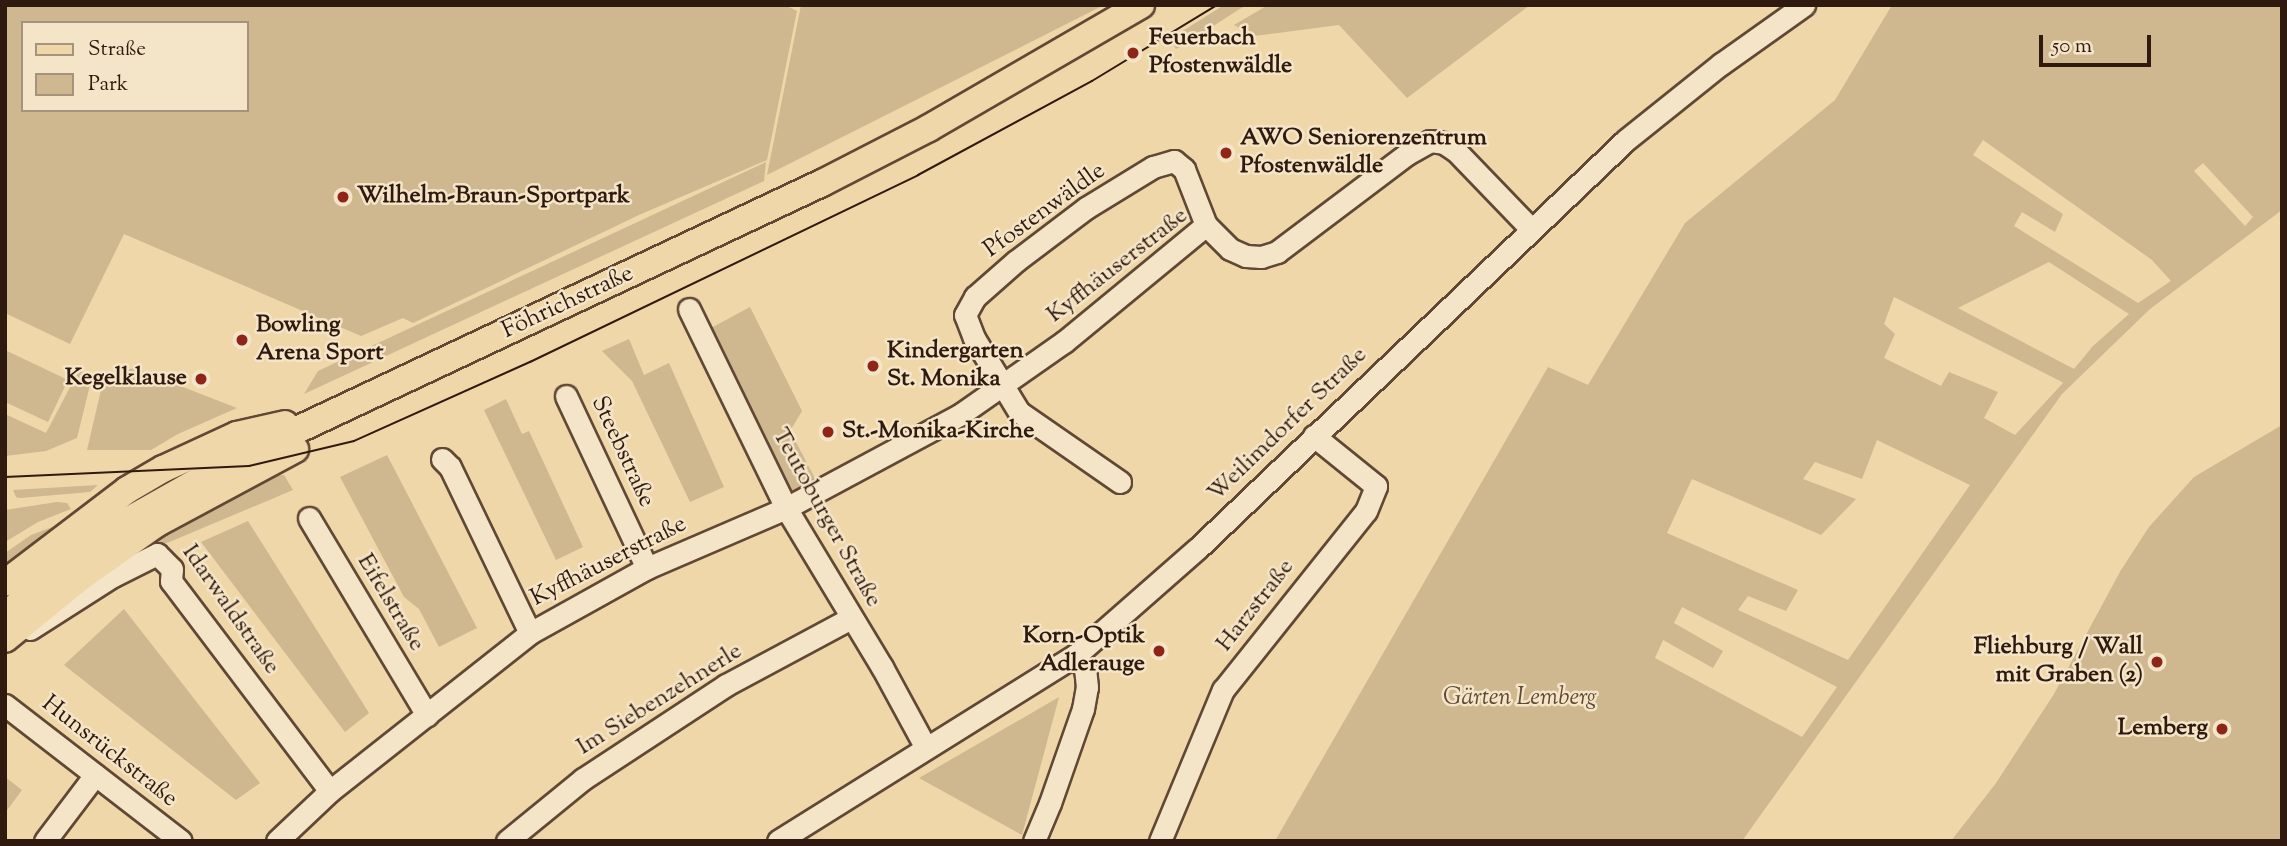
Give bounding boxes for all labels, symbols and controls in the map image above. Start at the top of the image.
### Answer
legend [21,21,248,112]
scale bar [2042,21,2154,65]
place label: Feuerbach Pfostenwäldle [1149,25,1292,81]
text: 50 m [2052,32,2092,62]
text: Straße [88,35,146,65]
marker: Feuerbach Pfostenwäldle [1123,43,1143,63]
text: Park [88,70,128,100]
place label: AWO Seniorenzentrum Pfostenwäldle [1240,125,1487,181]
marker: AWO Seniorenzentrum Pfostenwäldle [1218,145,1234,161]
street label: Pfostenwäldle [979,157,1111,265]
place label: Wilhelm-Braun-Sportpark [357,183,630,211]
marker: Wilhelm-Braun-Sportpark [335,189,351,205]
street label: Kyffhäuserstraße [1042,202,1194,330]
street label: Föhrichstraße [498,260,638,346]
place label: Bowling Arena Sport [256,312,384,368]
marker: Bowling Arena Sport [234,332,250,348]
place label: Kindergarten St. Monika [887,338,1024,394]
street label: Weilimdorfer Straße [1202,342,1374,508]
marker: Kindergarten St. Monika [865,358,881,374]
place label: Kegelklause [65,365,187,393]
marker: Kegelklause [193,371,209,387]
street label: Steebstraße [584,392,660,512]
place label: St.-Monika-Kirche [842,418,1034,446]
street label: Teutoburger Straße [765,424,887,612]
marker: St.-Monika-Kirche [820,424,836,440]
street label: Kyffhäuserstraße [526,510,692,614]
street label: Idarwaldstraße [175,540,285,680]
street label: Eifelstraße [350,549,430,657]
street label: Harzstraße [1211,554,1301,658]
place label: Korn-Optik Adlerauge [1023,623,1145,679]
place label: Fliehburg / Wall mit Graben (2) [1974,634,2143,690]
street label: Im Siebenzehnerle [572,638,748,762]
marker: Korn-Optik Adlerauge [1151,643,1167,659]
marker: Fliehburg / Wall mit Graben (2) [2149,654,2165,670]
park label: Gärten Lemberg [1443,685,1597,713]
street label: Hunsrückstraße [35,690,183,814]
place label: Lemberg [2118,715,2208,743]
marker: Lemberg [2214,721,2230,737]

